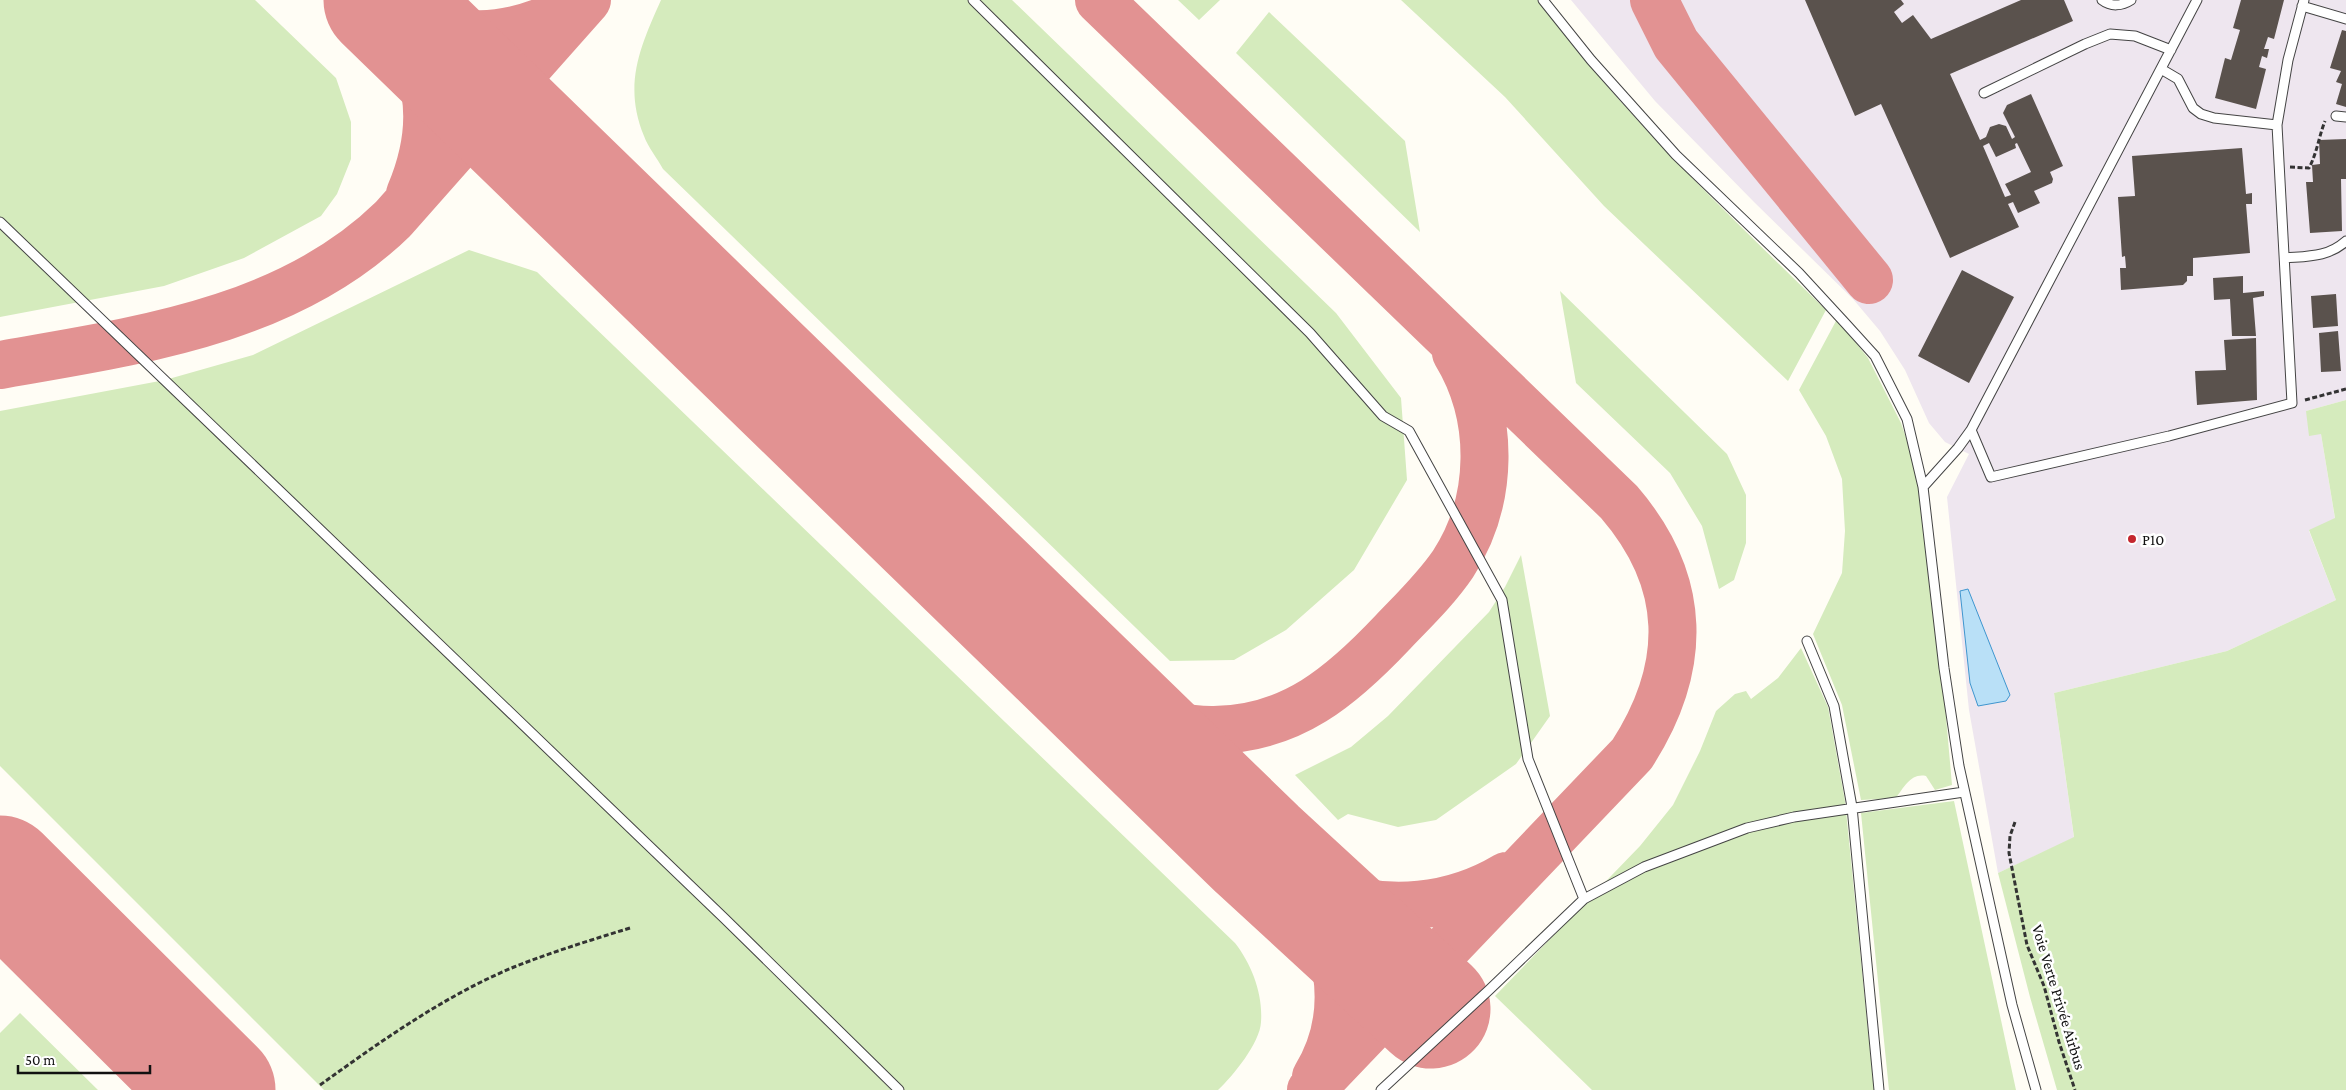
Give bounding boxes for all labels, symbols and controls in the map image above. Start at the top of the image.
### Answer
place label: P10 [2142,531,2164,548]
marker: P10 [2126,533,2138,545]
street label: Voie Verte Privée Airbus [2029,922,2089,1072]
scale bar [18,1042,150,1074]
text: 50 m [25,1052,55,1068]

